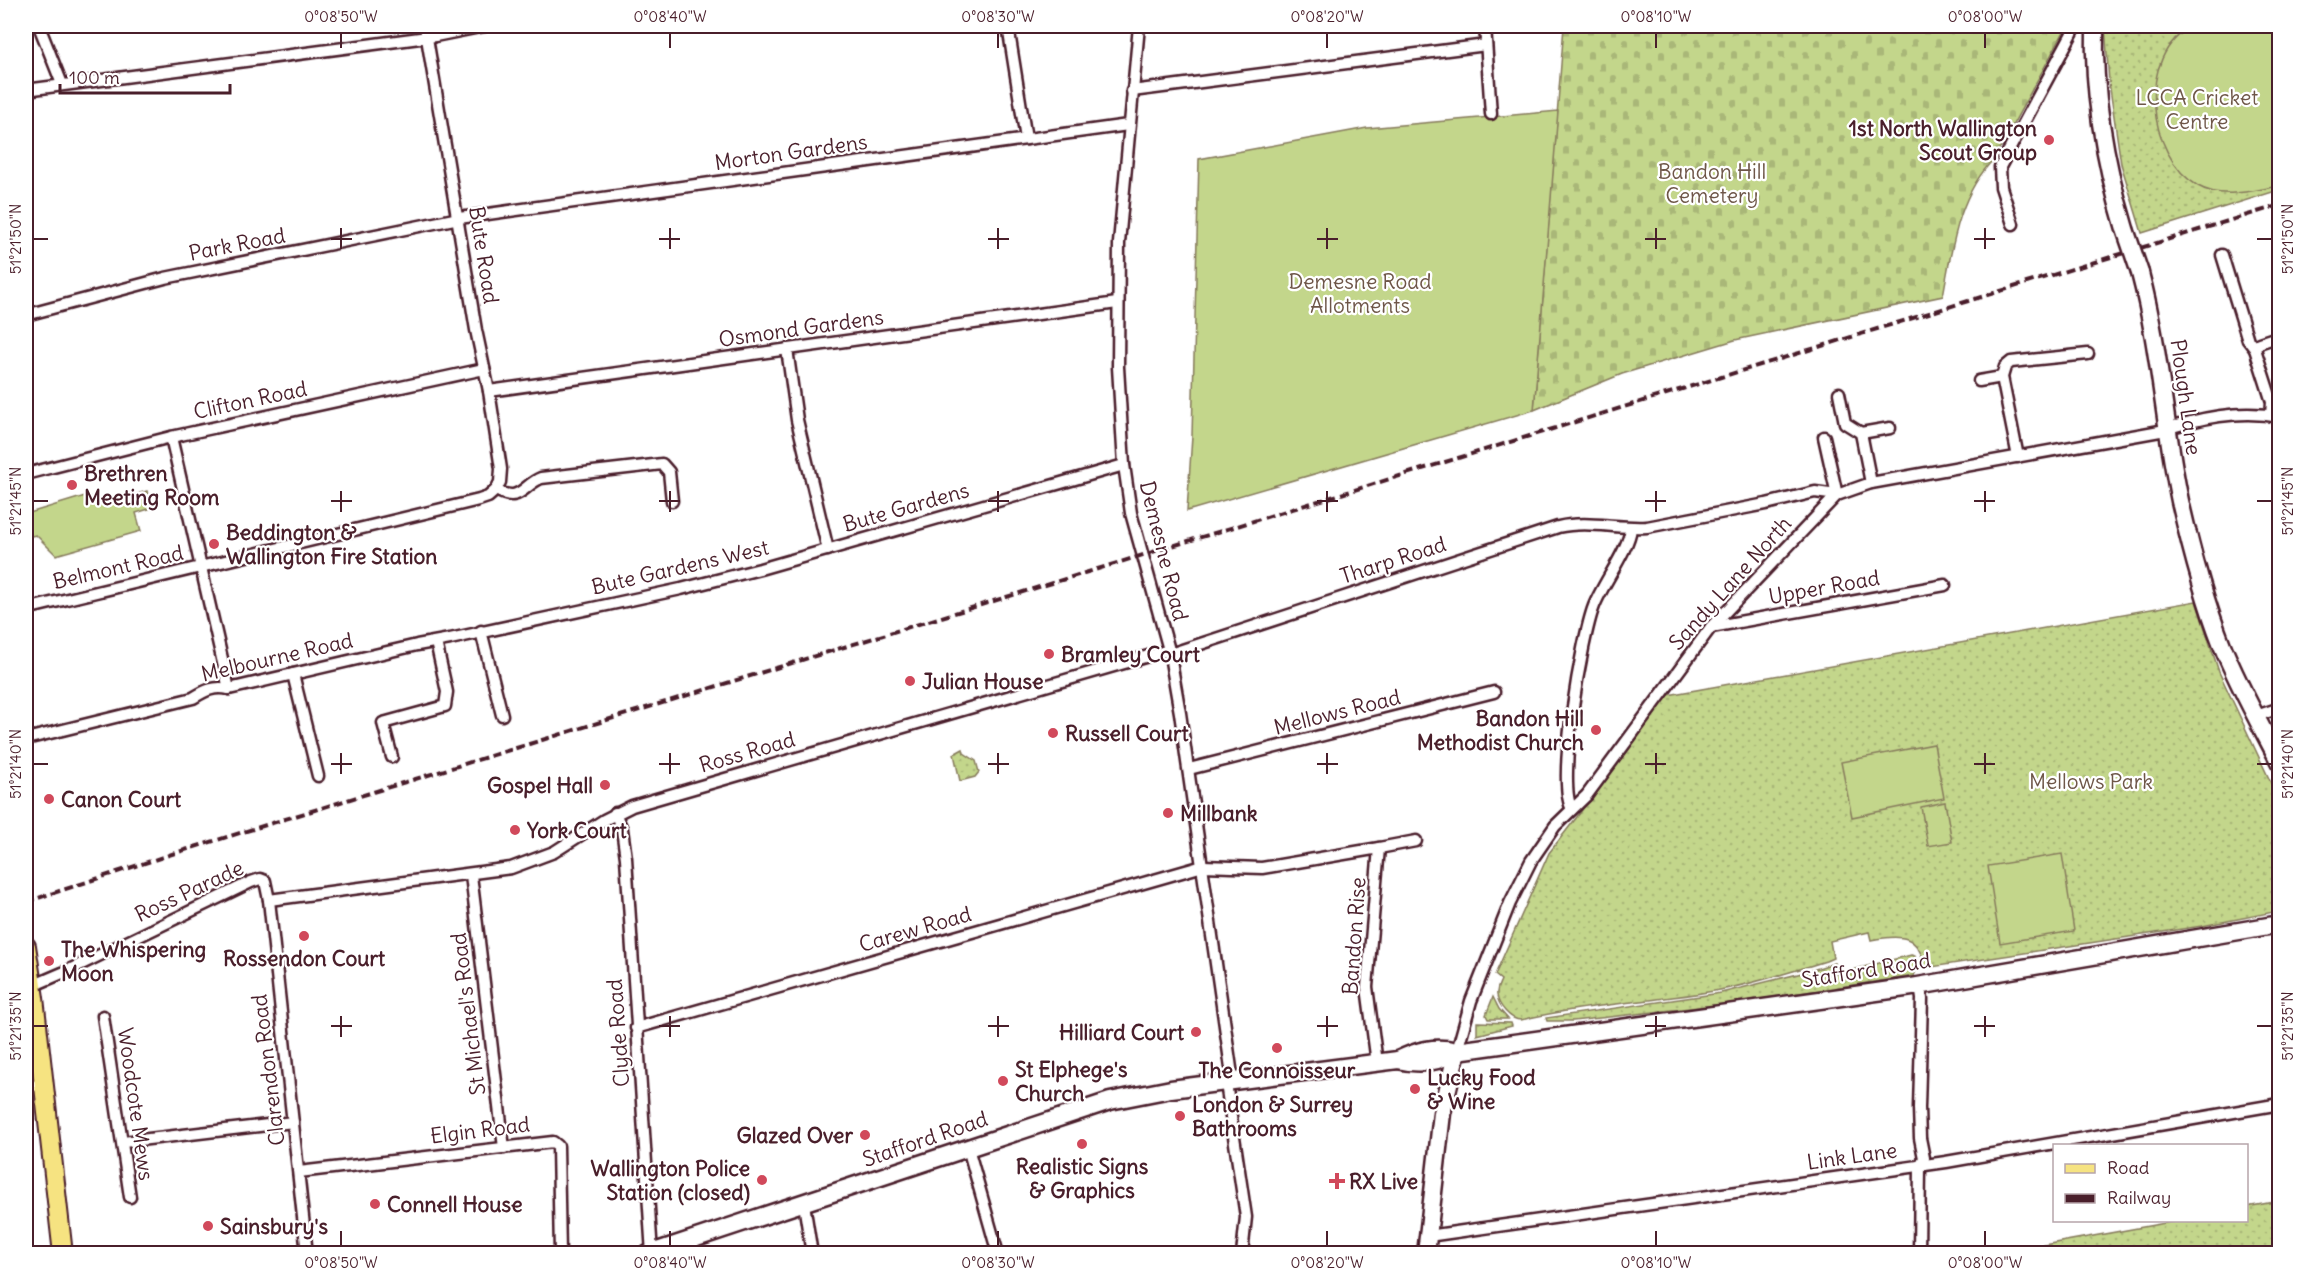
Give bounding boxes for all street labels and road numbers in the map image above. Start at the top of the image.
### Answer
street label: Morton Gardens [713,128,869,176]
street label: Bute Road [463,204,505,306]
street label: Park Road [187,221,287,267]
street label: Osmond Gardens [717,303,885,353]
street label: Plough Lane [2164,337,2208,457]
street label: Clifton Road [191,375,309,425]
street label: Bute Gardens [840,476,972,538]
street label: Demesne Road [1134,478,1194,624]
street label: Sandy Lane North [1663,511,1797,655]
street label: Tharp Road [1337,530,1449,590]
street label: Bute Gardens West [589,533,771,601]
street label: Belmont Road [50,539,186,595]
street label: Upper Road [1766,564,1882,610]
street label: Melbourne Road [199,626,355,688]
street label: Mellows Road [1271,683,1403,741]
street label: Ross Road [696,725,798,779]
street label: Ross Parade [130,854,248,928]
street label: Bandon Rise [1336,876,1372,996]
street label: Carew Road [856,900,974,958]
street label: St Michael's Road [445,931,491,1097]
street label: Stafford Road [1799,946,1933,994]
street label: Clyde Road [601,978,635,1088]
street label: Clarendon Road [245,993,291,1147]
street label: Woodcote Mews [112,1026,160,1182]
street label: Stafford Road [859,1105,991,1173]
street label: Elgin Road [429,1111,531,1149]
street label: Link Lane [1805,1136,1899,1176]

